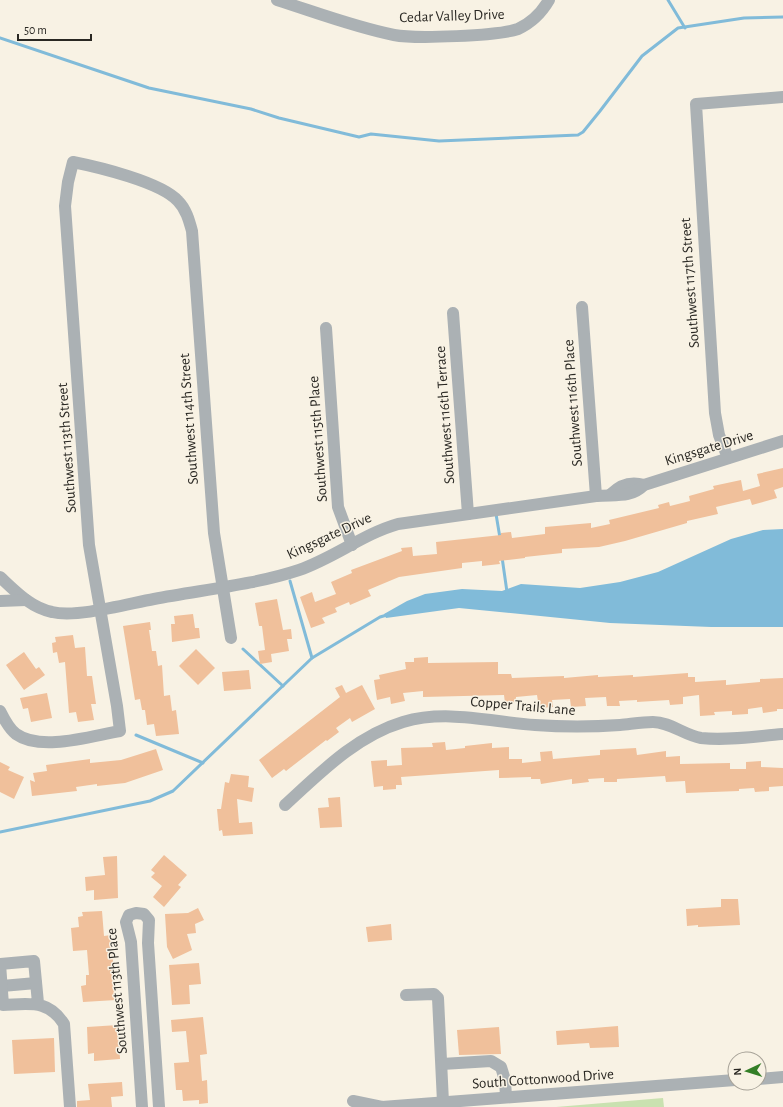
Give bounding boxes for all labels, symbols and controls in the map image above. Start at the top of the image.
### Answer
street label: Cedar Valley Drive [399,7,505,25]
scale bar [18,16,91,42]
text: 50 m [24,24,47,36]
street label: Southwest 117th Street [678,217,702,349]
street label: Southwest 116th Place [561,339,585,467]
street label: Southwest 116th Terrace [433,345,457,485]
street label: Southwest 114th Street [177,353,201,485]
street label: Southwest 115th Place [306,375,330,503]
street label: Southwest 113th Street [55,382,79,514]
street label: Kingsgate Drive [663,427,755,469]
street label: Kingsgate Drive [284,510,374,562]
street label: Copper Trails Lane [470,694,576,718]
street label: Southwest 113th Place [104,927,130,1055]
north arrow [727,1051,767,1091]
street label: South Cottonwood Drive [472,1067,614,1091]
text: N [732,1067,743,1076]

